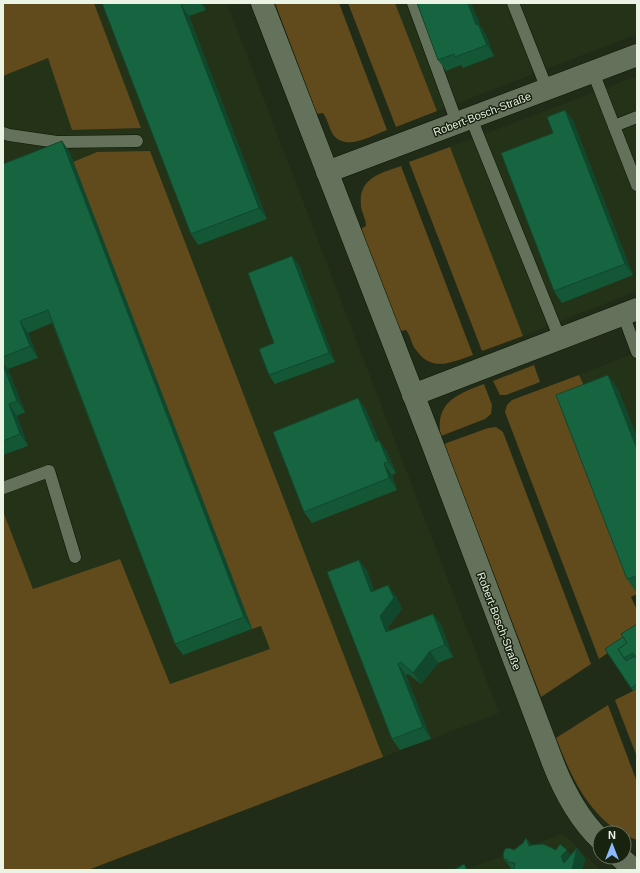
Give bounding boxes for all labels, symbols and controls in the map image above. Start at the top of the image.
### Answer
street label: Robert-Bosch-Straße [431,90,533,138]
street label: Robert-Bosch-Straße [475,570,523,672]
north arrow [592,825,632,865]
text: N [608,829,616,841]

